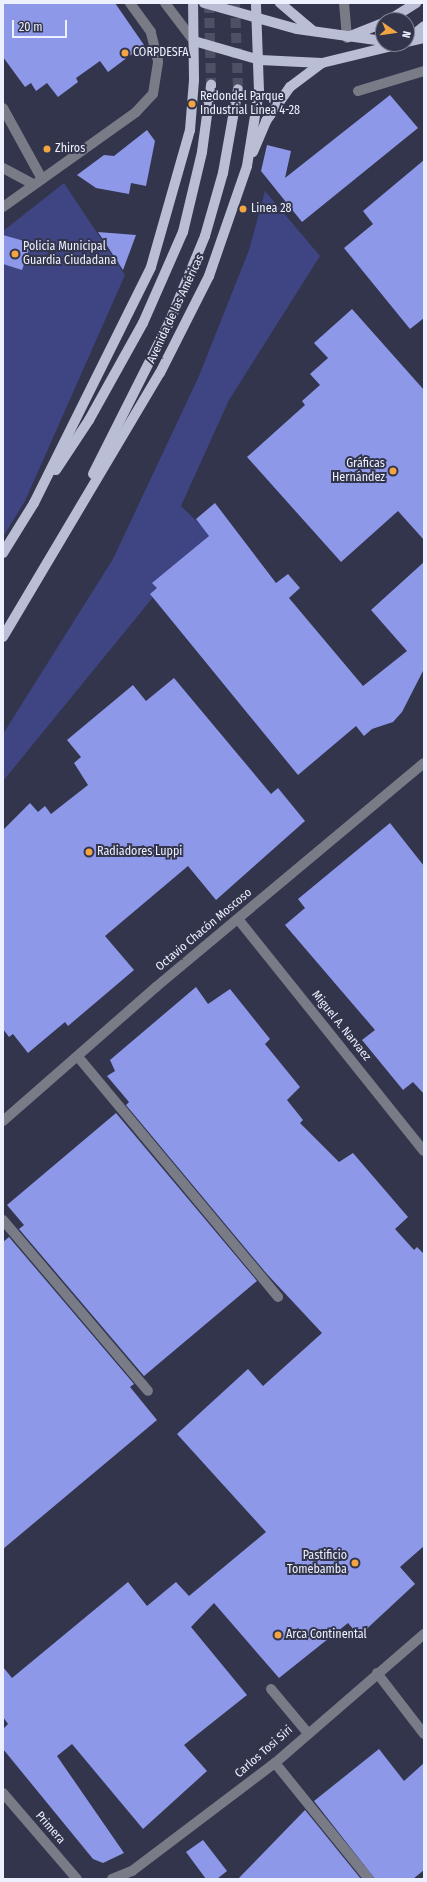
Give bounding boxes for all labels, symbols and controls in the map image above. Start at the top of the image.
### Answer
scale bar [14,12,69,38]
north arrow [375,12,415,52]
text: 20 m [19,20,43,34]
text: N [399,30,413,39]
place label: CORPDESFA [133,46,189,60]
marker: CORPDESFA [120,48,130,58]
place label: Redondel Parque Industrial Línea 4-28 [200,90,300,118]
marker: Redondel Parque Industrial Línea 4-28 [187,99,197,109]
place label: Zhiros [55,142,85,156]
marker: Zhiros [42,144,52,154]
place label: Linea 28 [251,202,291,216]
marker: Linea 28 [238,204,248,214]
place label: Policia Municipal Guardia Ciudadana [23,240,116,268]
marker: Policia Municipal Guardia Ciudadana [10,249,20,259]
street label: Avenida de las Américas [144,252,208,366]
place label: Gráficas Hernández [332,457,385,485]
marker: Gráficas Hernández [388,466,398,476]
place label: Radiadores Luppi [97,845,182,859]
marker: Radiadores Luppi [84,847,94,857]
street label: Octavio Chacón Moscoso [153,886,255,974]
street label: Miguel A. Narvaez [308,988,374,1064]
place label: Pastificio Tomebamba [287,1549,347,1577]
marker: Pastificio Tomebamba [350,1558,360,1568]
place label: Arca Continental [286,1628,367,1642]
marker: Arca Continental [273,1630,283,1640]
street label: Carlos Tosi Siri [232,1723,296,1781]
street label: Primera [32,1809,68,1847]

